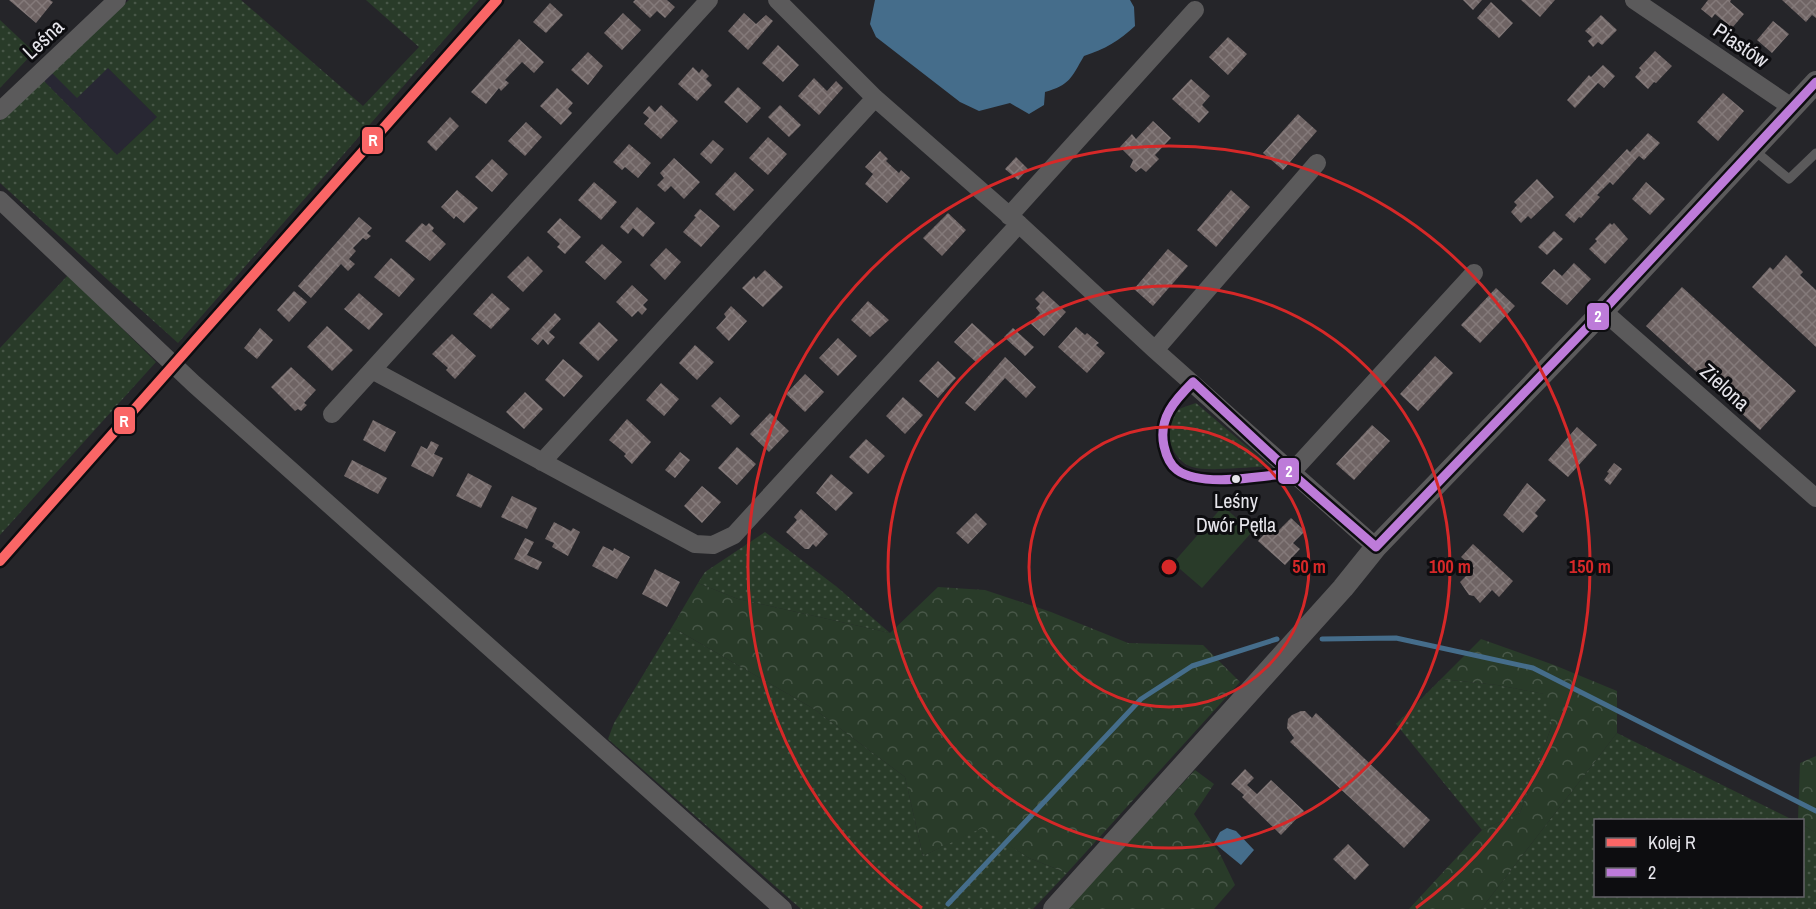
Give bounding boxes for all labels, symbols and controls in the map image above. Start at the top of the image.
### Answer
street label: Leśna [16,12,70,66]
street label: Piastów [1707,16,1775,74]
line badge: R [361,126,384,155]
text: R [368,129,378,151]
line badge: 2 [1586,302,1610,331]
text: 2 [1594,305,1602,327]
street label: Zielona [1694,357,1756,417]
line badge: R [113,406,136,435]
text: R [119,410,129,432]
line badge: 2 [1277,457,1300,485]
text: 2 [1285,460,1293,482]
marker: Leśny Dwór Pętla [1230,473,1242,485]
place label: Leśny Dwór Pętla [1196,487,1276,538]
text: 50 m [1292,554,1326,579]
text: 100 m [1429,554,1471,579]
text: 150 m [1569,554,1611,579]
centre of rings [1159,557,1179,577]
legend [1594,819,1804,897]
text: Kolej R [1648,830,1696,855]
text: 2 [1648,860,1656,885]

